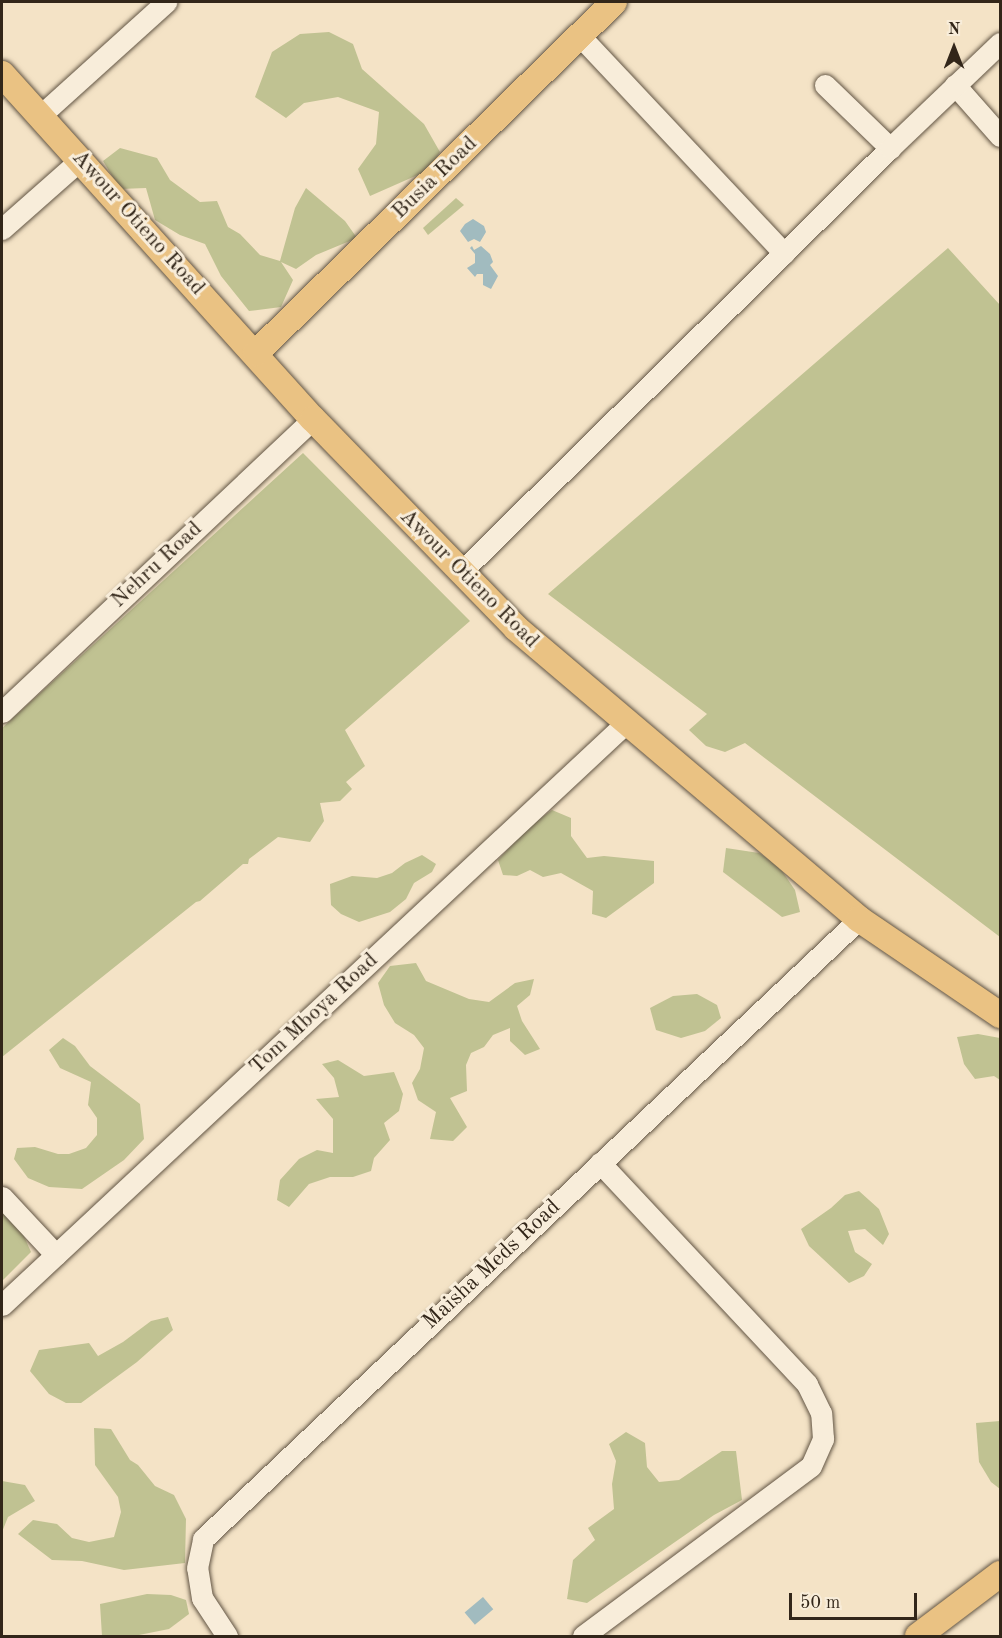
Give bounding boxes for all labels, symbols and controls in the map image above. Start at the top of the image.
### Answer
north arrow [924,18,984,78]
text: N [948,22,960,38]
street label: Busia Road [387,131,483,225]
street label: Awour Otieno Road [66,145,210,301]
street label: Awour Otieno Road [394,504,544,654]
street label: Nehru Road [106,516,208,614]
street label: Tom Mboya Road [244,948,384,1080]
street label: Maisha Meds Road [418,1194,566,1336]
scale bar [792,1581,920,1619]
text: 50 m [800,1594,840,1612]

